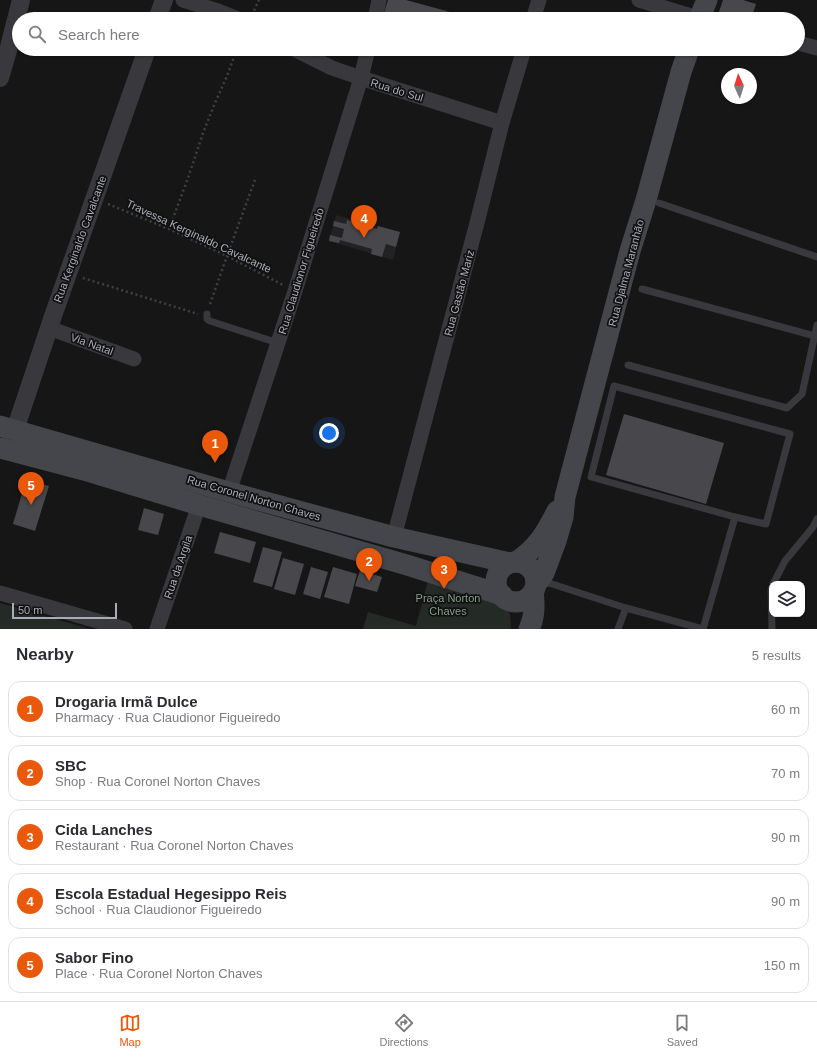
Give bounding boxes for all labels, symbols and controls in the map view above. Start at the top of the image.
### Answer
search box [12,12,805,56]
icon: search [26,23,48,45]
text: Search here [58,26,140,43]
north arrow [721,68,757,104]
street label: Rua do Sul [369,76,425,104]
street label: Rua Kerginaldo Cavalcante [51,174,109,304]
street label: Travessa Kerginaldo Cavalcante [125,197,273,275]
pin: 4 [351,205,377,238]
street label: Rua Claudionor Figueiredo [276,206,326,336]
street label: Rua Djalma Maranhão [606,218,646,328]
street label: Rua Gastão Mariz [442,249,476,337]
street label: Via Natal [69,331,115,357]
your location [319,423,339,443]
pin: 1 [202,430,228,463]
pin: 5 [18,472,44,505]
street label: Rua Coronel Norton Chaves [186,473,323,523]
street label: Rua da Argila [162,533,195,600]
pin: 2 [356,548,382,581]
pin: 3 [431,556,457,589]
map controls [769,581,805,617]
button: layers [769,581,805,617]
park label: Praça Norton Chaves [416,592,480,617]
scale bar [12,601,117,620]
text: 50 m [18,604,42,616]
text: Nearby [16,645,74,664]
text: 5 results [752,648,801,663]
text: Drogaria Irmã Dulce [55,693,198,710]
text: 1 [26,702,34,717]
text: 60 m [771,702,800,717]
text: Pharmacy · Rua Claudionor Figueiredo [55,710,280,725]
text: SBC [55,757,87,774]
text: 2 [26,766,34,781]
text: 70 m [771,766,800,781]
text: Shop · Rua Coronel Norton Chaves [55,774,260,789]
text: Cida Lanches [55,821,153,838]
text: 3 [26,830,34,845]
text: 90 m [771,830,800,845]
text: Restaurant · Rua Coronel Norton Chaves [55,838,293,853]
text: Escola Estadual Hegesippo Reis [55,885,287,902]
text: 4 [26,894,34,909]
text: 90 m [771,894,800,909]
text: School · Rua Claudionor Figueiredo [55,902,262,917]
text: Sabor Fino [55,949,133,966]
text: 5 [26,958,34,973]
text: 150 m [764,958,800,973]
text: Place · Rua Coronel Norton Chaves [55,966,262,981]
tab: Map [119,1012,141,1048]
tab: Directions [379,1012,428,1048]
tab: Saved [667,1012,698,1048]

